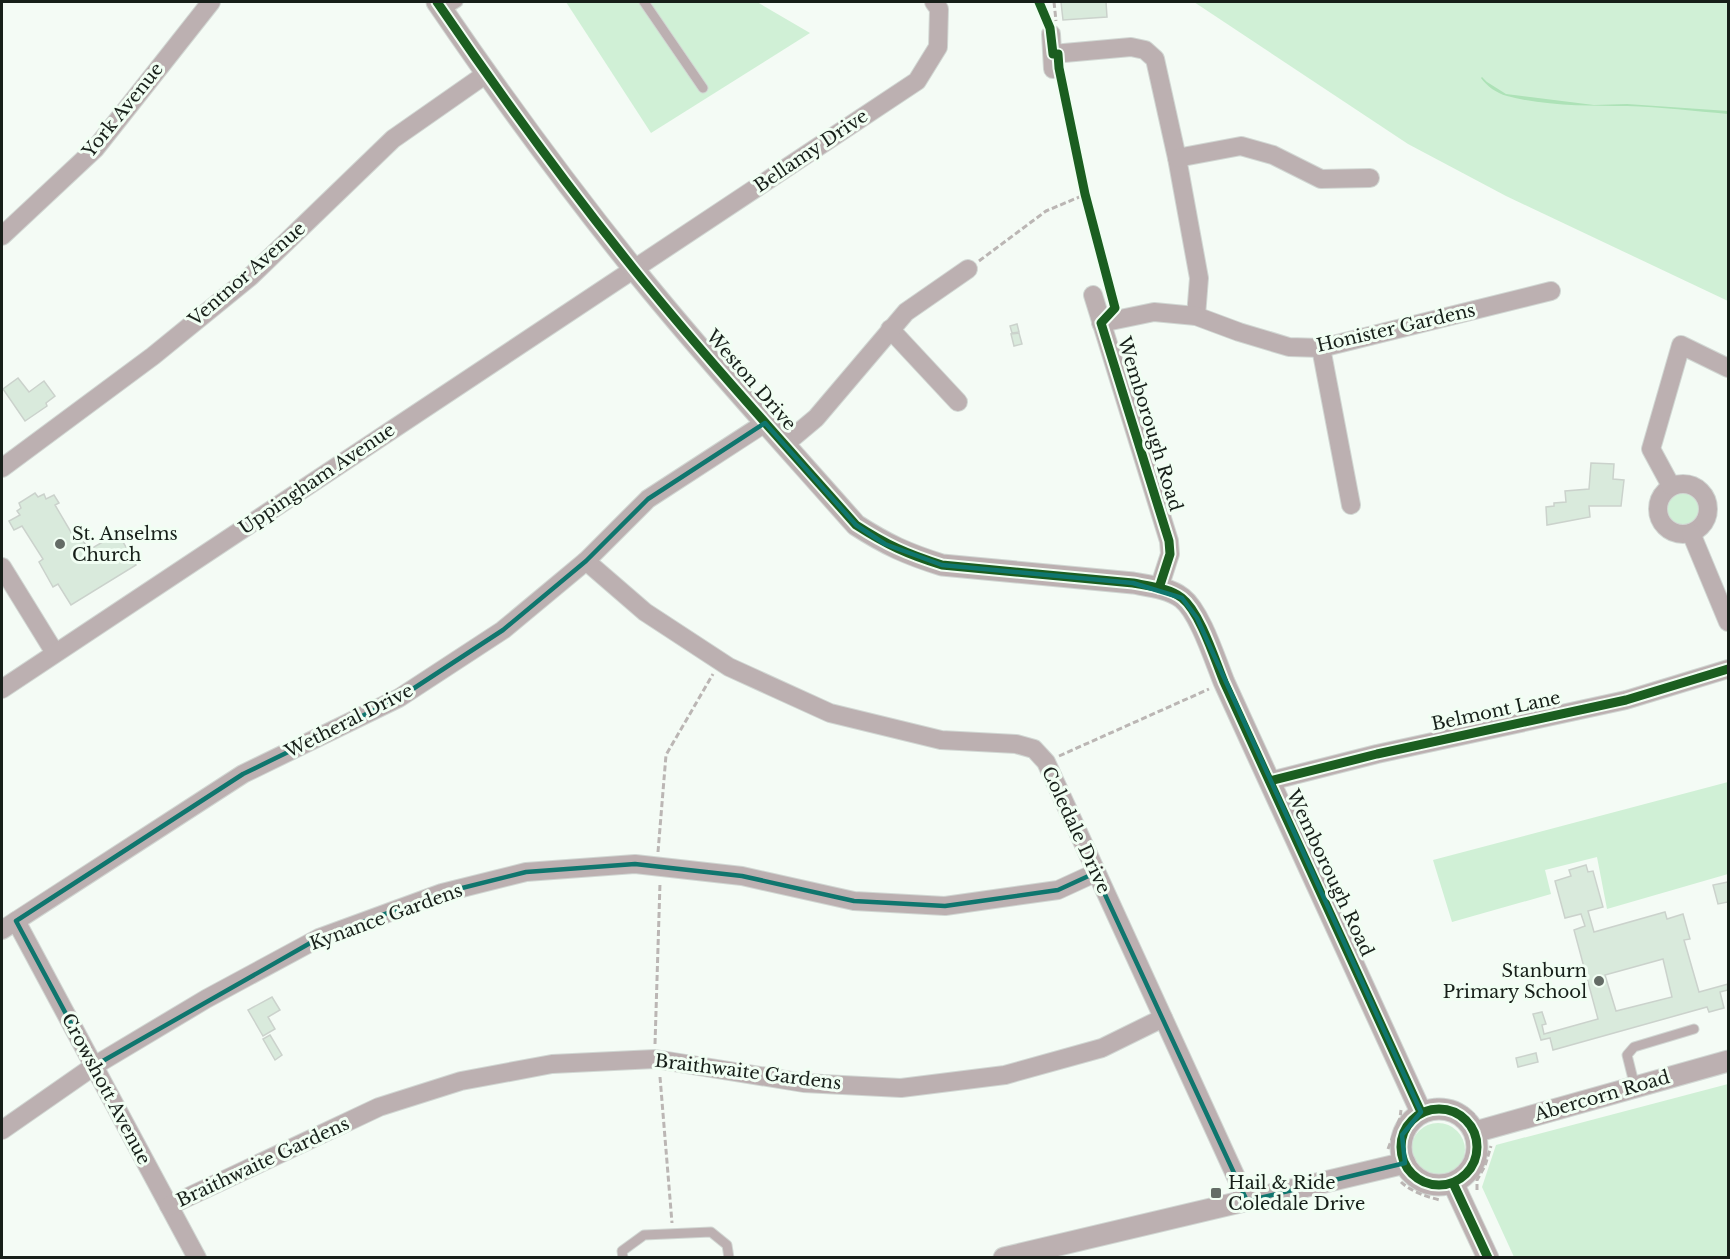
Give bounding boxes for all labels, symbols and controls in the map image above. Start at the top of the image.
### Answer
street label: York Avenue [77,58,168,163]
street label: Bellamy Drive [750,105,872,197]
street label: Ventnor Avenue [183,217,310,331]
street label: Honister Gardens [1315,299,1477,357]
street label: Weston Drive [701,325,801,435]
street label: Wemborough Road [1113,333,1187,514]
street label: Uppingham Avenue [235,419,399,539]
place label: St. Anselms Church [72,523,178,566]
marker: St. Anselms Church [53,537,67,551]
street label: Wetheral Drive [280,679,417,763]
street label: Belmont Lane [1430,687,1562,735]
street label: Coledale Drive [1037,763,1115,897]
street label: Wemborough Road [1281,785,1378,960]
street label: Kynance Gardens [307,879,465,955]
place label: Stanburn Primary School [1443,960,1587,1003]
marker: Stanburn Primary School [1592,974,1606,988]
street label: Crowshott Avenue [57,1010,155,1168]
street label: Braithwaite Gardens [653,1050,843,1094]
street label: Abercorn Road [1531,1066,1672,1126]
street label: Braithwaite Gardens [173,1112,353,1212]
place label: Hail & Ride Coledale Drive [1228,1172,1365,1215]
marker: Hail & Ride Coledale Drive [1209,1186,1223,1200]

